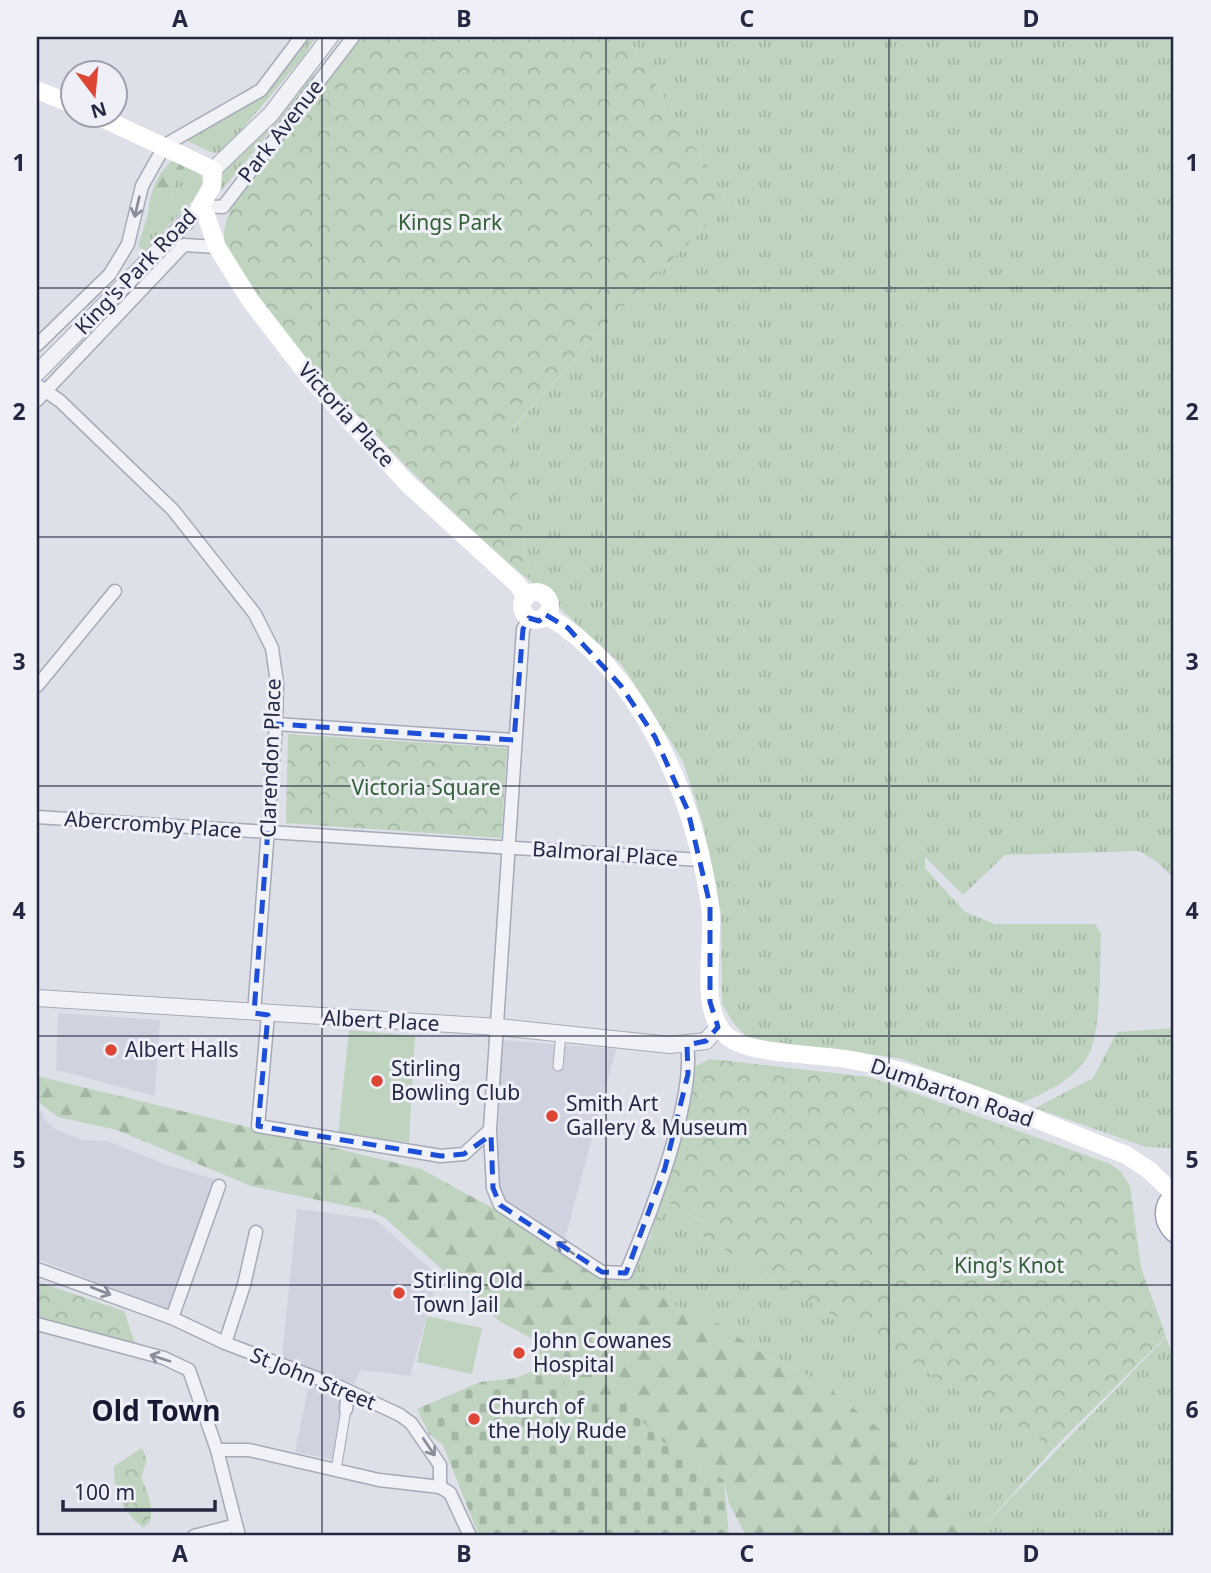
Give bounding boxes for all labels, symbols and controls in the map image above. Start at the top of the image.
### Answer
text: A [172,2,188,34]
text: B [456,2,472,34]
text: C [740,2,755,34]
text: D [1023,2,1039,34]
north arrow [60,60,130,130]
street label: Park Avenue [231,73,329,188]
text: N [88,96,110,125]
text: 1 [12,146,26,178]
text: 1 [1185,146,1199,178]
one-way arrow [130,195,143,217]
street label: King's Park Road [68,203,202,340]
park label: Kings Park [398,208,503,236]
street label: Victoria Place [292,356,401,473]
text: 2 [12,395,26,427]
text: 2 [1185,395,1199,427]
text: 3 [12,645,26,677]
text: 3 [1185,645,1199,677]
street label: Clarendon Place [253,678,287,838]
park label: Victoria Square [351,773,501,801]
street label: Abercromby Place [64,804,243,844]
street label: Balmoral Place [531,834,679,872]
text: 4 [12,894,26,926]
text: 4 [1185,894,1199,926]
street label: Albert Place [322,1003,440,1037]
place label: Albert Halls [125,1035,239,1063]
marker: Albert Halls [103,1042,119,1058]
street label: Dumbarton Road [867,1051,1037,1133]
place label: Stirling Bowling Club [391,1054,520,1106]
marker: Stirling Bowling Club [369,1073,385,1089]
place label: Smith Art Gallery & Museum [566,1089,748,1141]
marker: Smith Art Gallery & Museum [544,1108,560,1124]
text: 5 [12,1143,26,1175]
text: 5 [1185,1143,1199,1175]
one-way arrow [556,1240,576,1254]
park label: King's Knot [954,1251,1065,1279]
place label: Stirling Old Town Jail [413,1266,523,1318]
marker: Stirling Old Town Jail [391,1285,407,1301]
one-way arrow [90,1286,112,1299]
place label: John Cowanes Hospital [531,1326,672,1378]
street label: St John Street [246,1340,381,1416]
marker: John Cowanes Hospital [511,1345,527,1361]
one-way arrow [150,1350,172,1363]
district label: Old Town [92,1391,220,1429]
place label: Church of the Holy Rude [488,1392,627,1444]
text: 6 [12,1393,26,1425]
text: 6 [1185,1393,1199,1425]
marker: Church of the Holy Rude [466,1411,482,1427]
one-way arrow [421,1437,436,1456]
scale bar [63,1468,215,1512]
text: 100 m [74,1478,135,1506]
text: A [172,1537,188,1569]
text: B [456,1537,472,1569]
text: C [740,1537,755,1569]
text: D [1023,1537,1039,1569]

